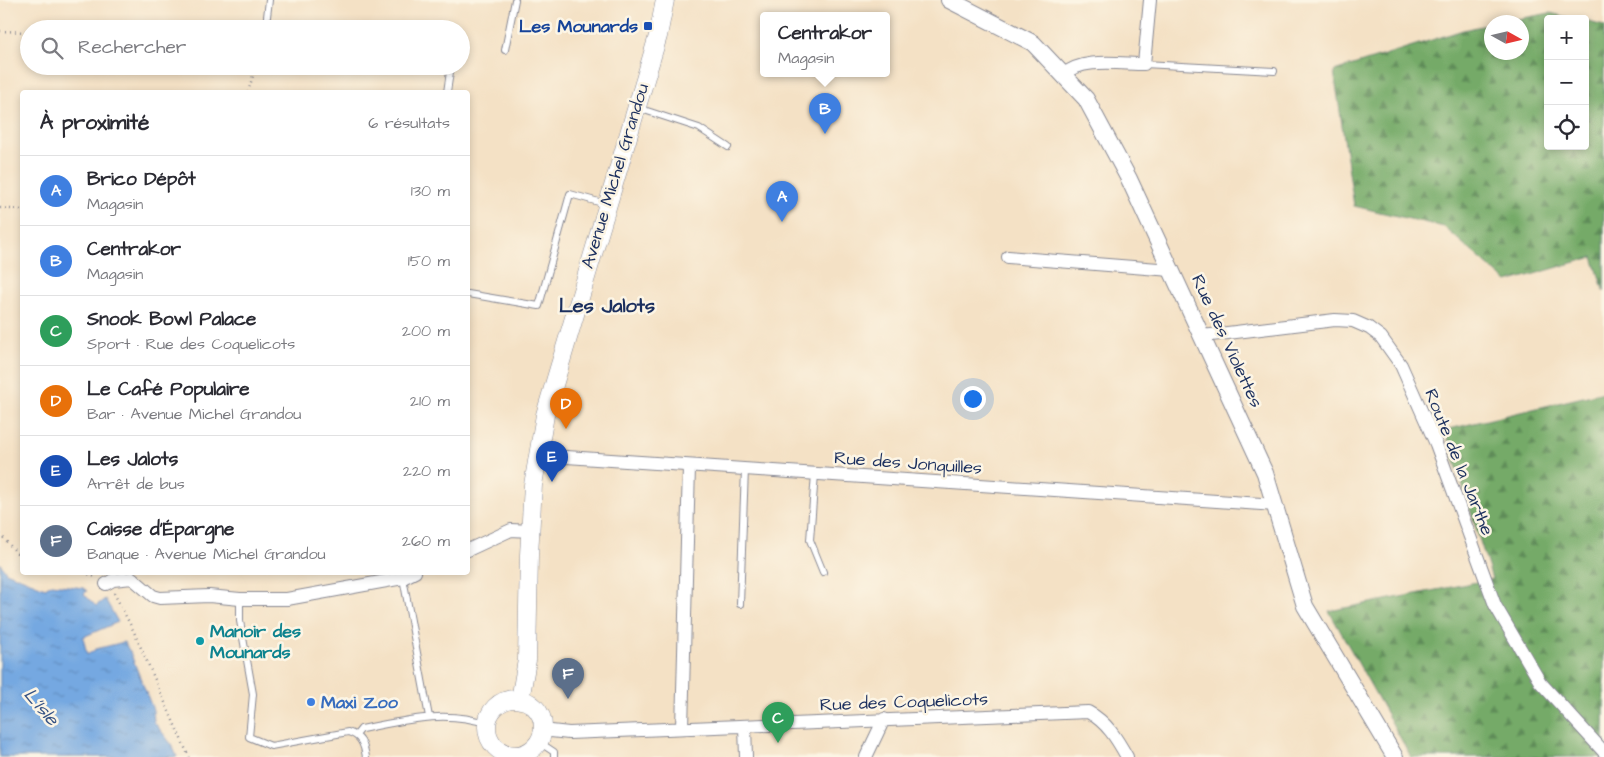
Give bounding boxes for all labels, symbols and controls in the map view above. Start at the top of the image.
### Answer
popup [760,12,890,77]
place label: Les Mounards [519,14,638,39]
north arrow [1484,15,1529,60]
map controls [1544,15,1589,150]
button: + [1544,15,1589,60]
search box [20,20,470,75]
marker: Les Mounards [642,20,654,32]
text: Centrakor [778,20,872,47]
icon: search [38,34,66,62]
text: Rechercher [78,34,186,61]
text: Magasin [778,47,834,69]
button: − [1544,60,1589,105]
street label: Avenue Michel Grandou [575,80,655,272]
pin: B [809,93,841,134]
button: locate [1544,105,1589,150]
text: À proximité [40,108,149,137]
text: 6 résultats [368,112,450,134]
text: Brico Dépôt [87,166,196,193]
text: A [51,180,61,202]
text: 130 m [411,180,450,202]
pin: A [766,181,798,222]
text: Magasin [87,193,143,215]
text: Centrakor [87,236,181,263]
text: B [50,250,62,272]
text: 150 m [408,250,450,272]
text: Magasin [87,263,143,285]
street label: Rue des Violettes [1185,270,1269,412]
district label: Les Jalots [559,292,655,320]
text: Snook Bowl Palace [87,306,256,333]
text: C [50,320,62,342]
text: 200 m [402,320,450,342]
text: Sport · Rue des Coquelicots [87,333,295,355]
text: Le Café Populaire [87,376,250,403]
street label: Route de la Jarthe [1418,385,1500,539]
your location [960,386,986,412]
pin: D [550,388,582,429]
text: D [51,390,61,412]
text: 210 m [410,390,450,412]
text: Bar · Avenue Michel Grandou [87,403,301,425]
pin: E [536,441,568,482]
street label: Rue des Jonquilles [833,445,983,481]
text: Les Jalots [87,446,178,473]
text: E [51,460,61,482]
text: 220 m [403,460,450,482]
text: Arrêt de bus [87,473,185,495]
text: Caisse d'Épargne [87,516,234,543]
text: F [50,530,62,552]
text: 260 m [402,530,450,552]
text: Banque · Avenue Michel Grandou [87,543,326,565]
place label: Manoir des Mounards [210,619,301,665]
marker: Manoir des Mounards [194,635,206,647]
pin: F [552,658,584,699]
water label: L'Isle [17,682,66,733]
street label: Rue des Coquelicots [819,687,989,717]
place label: Maxi Zoo [321,690,399,715]
marker: Maxi Zoo [305,696,317,708]
pin: C [762,702,794,743]

